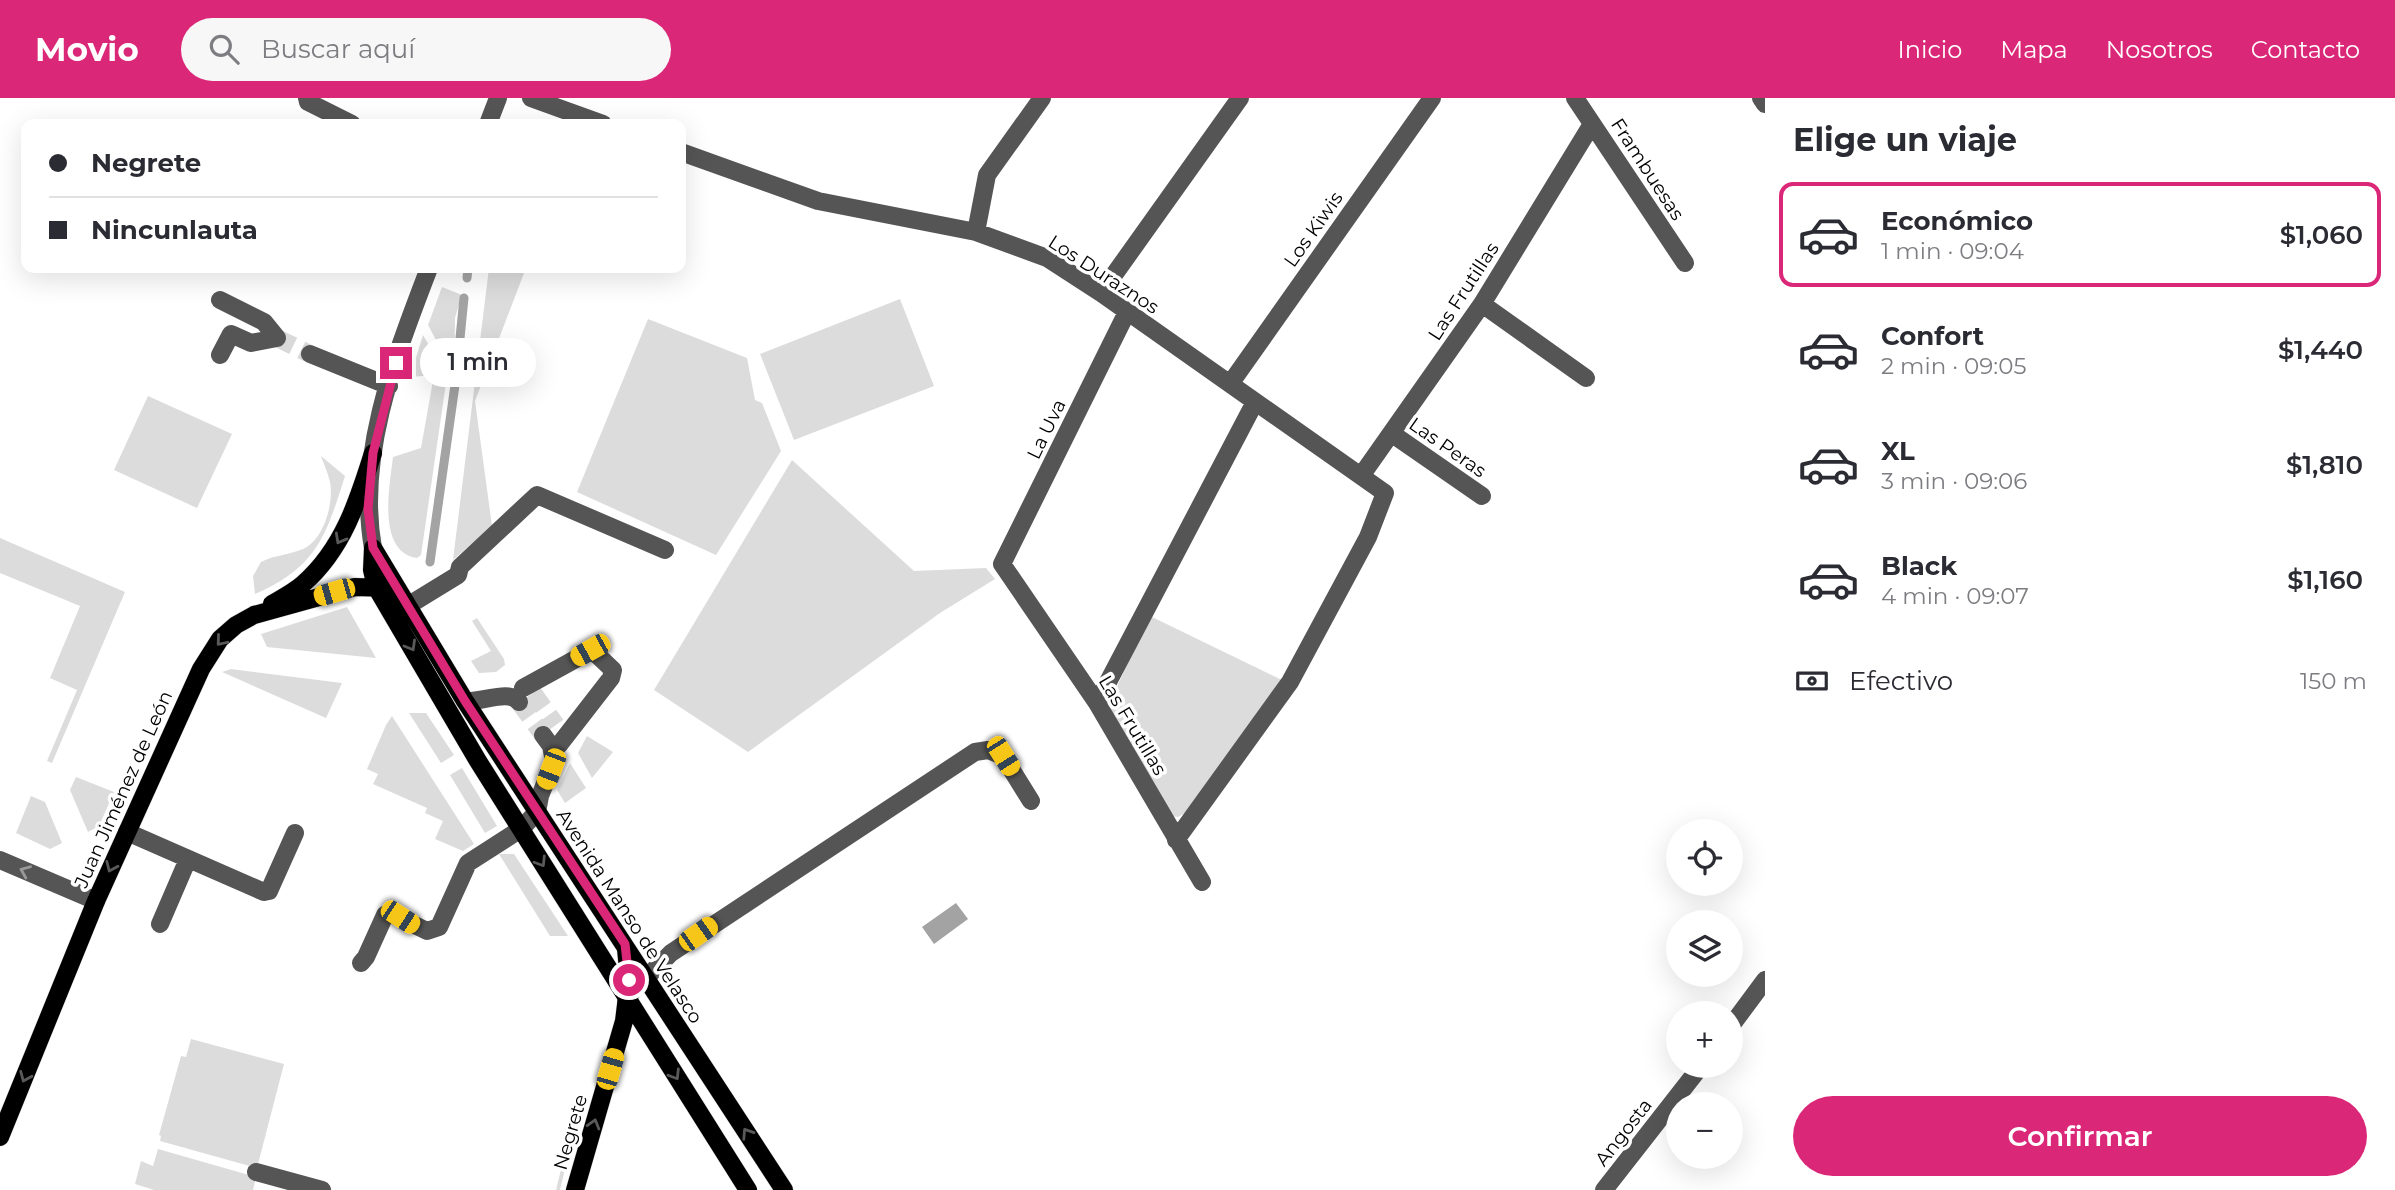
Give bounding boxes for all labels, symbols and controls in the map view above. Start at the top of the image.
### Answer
search box [181,18,671,81]
text: Movio [35,29,139,69]
icon: search [205,30,243,68]
text: Buscar aquí [261,33,415,65]
text: Inicio [1897,35,1962,64]
text: Mapa [2000,35,2068,64]
text: Nosotros [2106,35,2213,64]
text: Contacto [2251,35,2360,64]
street label: Frambuesas [1606,114,1689,225]
text: Elige un viaje [1793,120,2017,159]
text: Negrete [91,147,201,179]
street label: Los Kiwis [1279,187,1348,271]
icon: car [1797,203,1860,266]
text: Económico [1881,205,2033,237]
text: Nincunlauta [91,214,258,246]
text: $1,060 [2280,219,2363,251]
street label: Los Duraznos [1044,230,1163,319]
text: 1 min · 09:04 [1881,237,2024,265]
street label: Las Frutillas [1423,238,1504,345]
icon: car [1797,318,1860,381]
text: Confort [1881,320,1984,352]
text: $1,440 [2278,334,2363,366]
callout: 1 min [420,338,536,388]
route end [380,347,412,379]
text: 1 min [447,348,509,376]
text: 2 min · 09:05 [1881,352,2026,380]
street label: La Uva [1022,396,1071,463]
street label: Las Peras [1405,413,1491,482]
icon: car [1797,433,1860,496]
text: XL [1881,435,1915,467]
text: $1,810 [2286,449,2363,481]
text: 3 min · 09:06 [1881,467,2027,495]
one-way arrow [335,532,348,544]
icon: car [1797,548,1860,611]
text: Black [1881,550,1957,582]
text: $1,160 [2287,564,2363,596]
car [311,576,358,608]
text: 4 min · 09:07 [1881,582,2029,610]
car [567,631,614,669]
one-way arrow [217,632,229,645]
one-way arrow [403,638,416,651]
icon: cash [1793,662,1831,700]
text: Efectivo [1849,665,1953,697]
text: 150 m [2300,667,2367,695]
street label: Las Frutillas [1094,671,1171,779]
street label: Juan Jiménez de León [69,687,177,892]
car [983,733,1024,779]
car [534,746,569,792]
street label: Avenida Manso de Velasco [552,805,708,1028]
map controls [1666,819,1743,1169]
button: locate [1666,819,1743,896]
one-way arrow [533,854,546,867]
one-way arrow [105,860,119,872]
one-way arrow [20,865,33,879]
car [377,897,424,937]
button: layers [1666,910,1743,987]
car [675,913,722,955]
route start [613,964,645,996]
button: + [1666,1001,1743,1078]
car [595,1046,626,1092]
one-way arrow [667,1067,679,1080]
one-way arrow [19,1070,33,1083]
street label: Negrete [549,1092,592,1173]
button: − [1666,1092,1743,1169]
street label: Angosta [1590,1094,1657,1171]
button: Confirmar [1793,1096,2367,1176]
one-way arrow [585,1119,600,1131]
one-way arrow [742,1127,755,1140]

